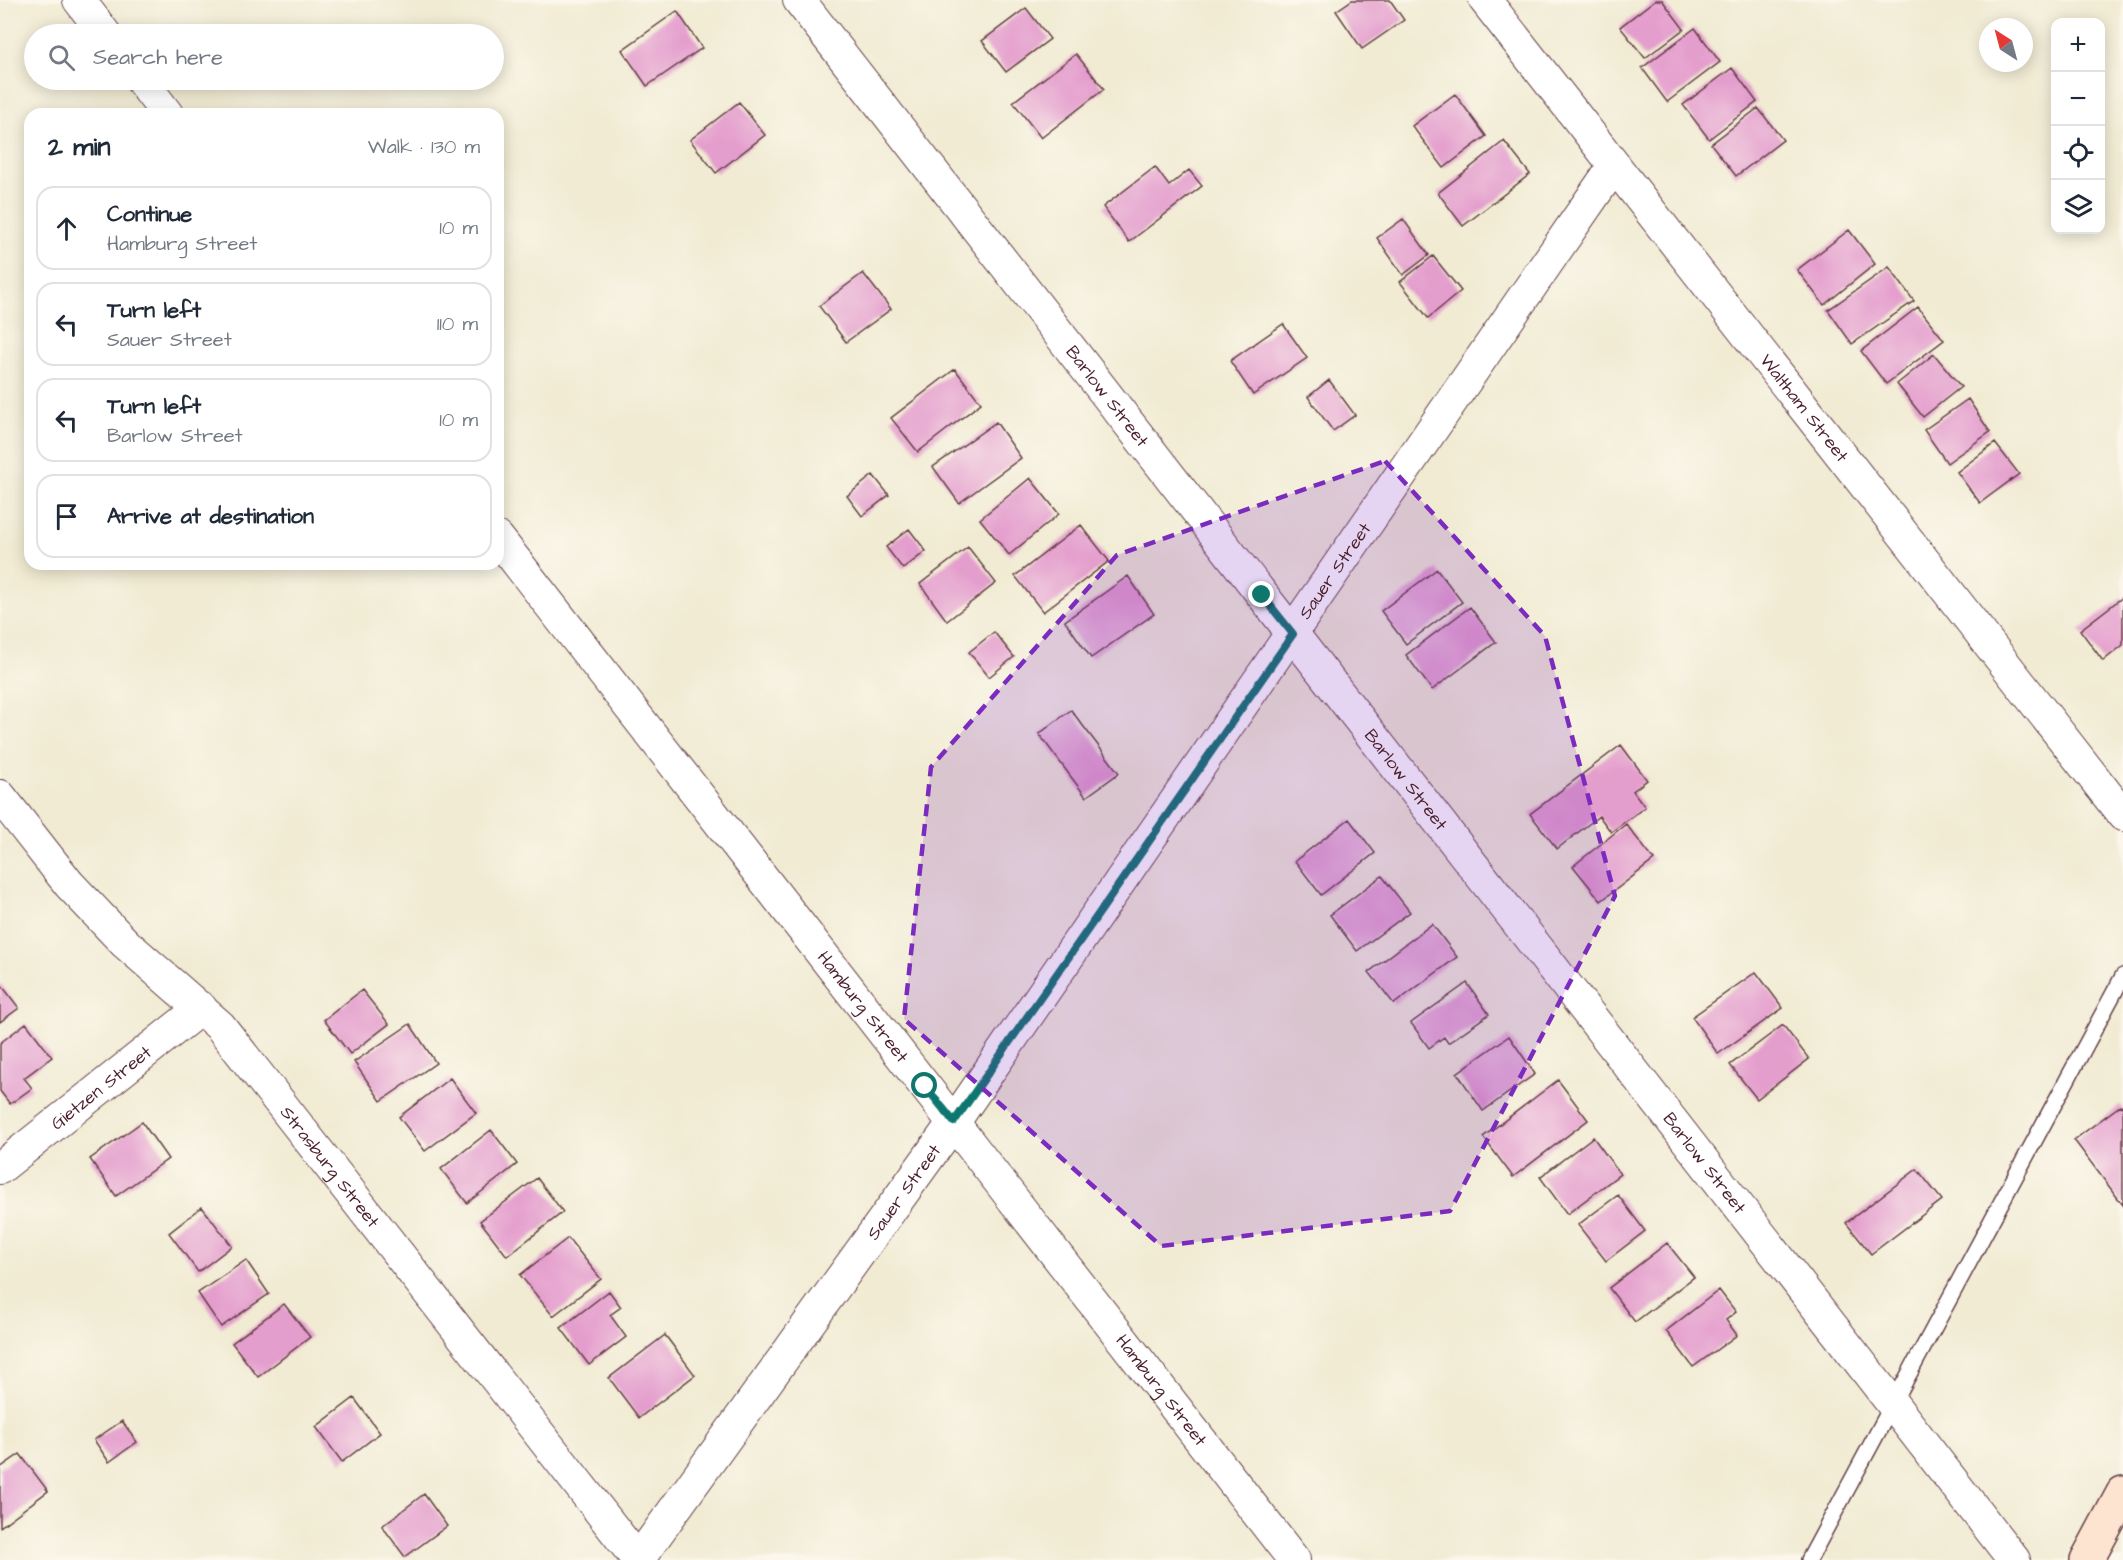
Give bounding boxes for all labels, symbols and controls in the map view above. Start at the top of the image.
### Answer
north arrow [1979,18,2033,72]
map controls [2051,18,2105,234]
button: + [2051,18,2105,72]
search box [24,24,504,90]
icon: search [45,41,78,74]
text: Search here [93,42,223,73]
button: − [2051,72,2105,126]
button: locate [2051,126,2105,180]
text: 2 min [48,129,110,165]
text: Walk · 130 m [368,133,480,161]
button: layers [2051,180,2105,234]
text: Continue [107,199,192,230]
icon: ahead [50,212,83,245]
text: 10 m [439,214,478,242]
text: Hamburg Street [107,230,257,258]
text: Turn left [107,295,201,326]
icon: left [50,308,83,341]
text: 110 m [437,310,478,338]
text: Sauer Street [107,326,232,354]
street label: Barlow Street [1060,340,1155,453]
street label: Waltham Street [1754,349,1855,468]
text: Turn left [107,391,201,422]
icon: left [50,404,83,437]
text: 10 m [439,406,478,434]
text: Barlow Street [107,422,243,450]
icon: arrive [50,500,83,533]
text: Arrive at destination [107,501,314,532]
street label: Sauer Street [1293,517,1378,624]
route end [1248,581,1274,607]
street label: Barlow Street [1358,724,1454,836]
street label: Hamburg Street [811,946,914,1069]
street label: Gietzen Street [45,1040,158,1136]
route start [911,1072,937,1098]
street label: Strasburg Street [274,1101,386,1234]
street label: Barlow Street [1657,1107,1752,1220]
street label: Sauer Street [861,1139,947,1245]
street label: Hamburg Street [1110,1329,1213,1452]

